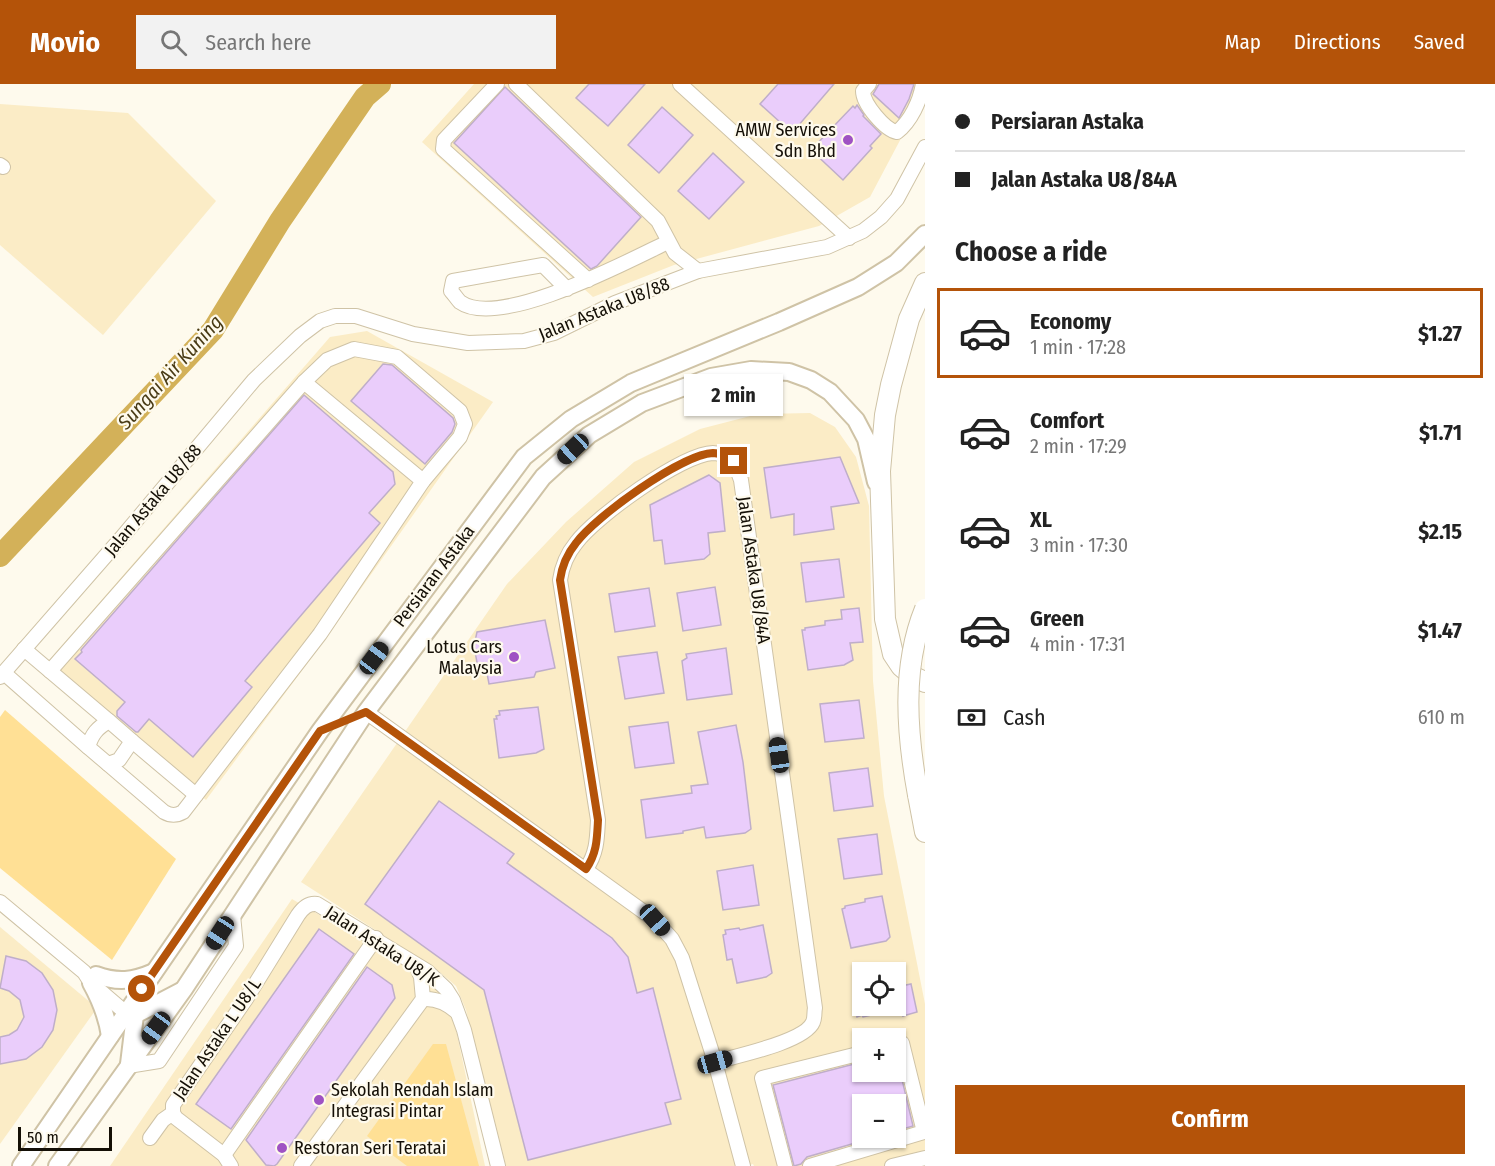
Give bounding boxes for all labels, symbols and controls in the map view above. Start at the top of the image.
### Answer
search box [136,15,556,69]
text: Movio [30,26,100,59]
icon: search [157,26,190,59]
text: Search here [205,29,311,56]
text: Map [1224,29,1261,55]
text: Directions [1294,29,1381,55]
text: Saved [1414,29,1465,55]
text: Persiaran Astaka [991,108,1144,135]
place label: AMW Services Sdn Bhd [735,119,836,162]
marker: AMW Services Sdn Bhd [841,133,855,147]
text: Jalan Astaka U8/84A [991,166,1177,193]
text: Choose a ride [955,236,1107,268]
street label: Jalan Astaka U8/88 [535,273,673,345]
icon: car [958,306,1012,360]
text: Economy [1030,308,1111,335]
water label: Sungai Air Kuning [112,310,228,435]
text: $1.27 [1418,320,1462,347]
text: 1 min · 17:28 [1030,335,1126,359]
callout: 2 min [684,374,783,416]
text: 2 min [711,383,756,407]
icon: car [958,405,1012,459]
text: Comfort [1030,407,1104,434]
text: $1.71 [1419,419,1462,446]
car [554,430,592,468]
text: 2 min · 17:29 [1030,434,1127,458]
street label: Jalan Astaka U8/88 [100,440,206,560]
route end [720,447,747,474]
street label: Jalan Astaka U8/84A [733,495,775,646]
icon: car [958,504,1012,558]
text: XL [1030,506,1052,533]
text: $2.15 [1418,518,1462,545]
street label: Persiaran Astaka [389,521,480,631]
text: 3 min · 17:30 [1030,533,1128,557]
icon: car [958,603,1012,657]
text: Green [1030,605,1084,632]
text: $1.47 [1418,617,1462,644]
text: 4 min · 17:31 [1030,632,1126,656]
place label: Lotus Cars Malaysia [426,636,502,679]
car [356,638,392,678]
marker: Lotus Cars Malaysia [507,650,521,664]
icon: cash [955,701,988,734]
text: Cash [1003,704,1046,731]
text: 610 m [1418,705,1465,729]
car [768,736,790,774]
street label: Jalan Astaka U8/K [321,901,443,991]
car [636,901,674,939]
car [203,913,237,953]
map controls [852,962,906,1148]
button: locate [852,962,906,1016]
street label: Jalan Astaka L U8/L [168,974,266,1104]
route start [128,975,155,1002]
car [138,1008,174,1048]
button: + [852,1028,906,1082]
car [695,1048,735,1076]
place label: Sekolah Rendah Islam Integrasi Pintar [331,1079,494,1122]
button: Confirm [955,1085,1465,1154]
marker: Sekolah Rendah Islam Integrasi Pintar [312,1093,326,1107]
button: − [852,1094,906,1148]
scale bar [18,1124,112,1152]
text: 50 m [27,1128,59,1147]
place label: Restoran Seri Teratai [294,1137,446,1159]
marker: Restoran Seri Teratai [275,1141,289,1155]

